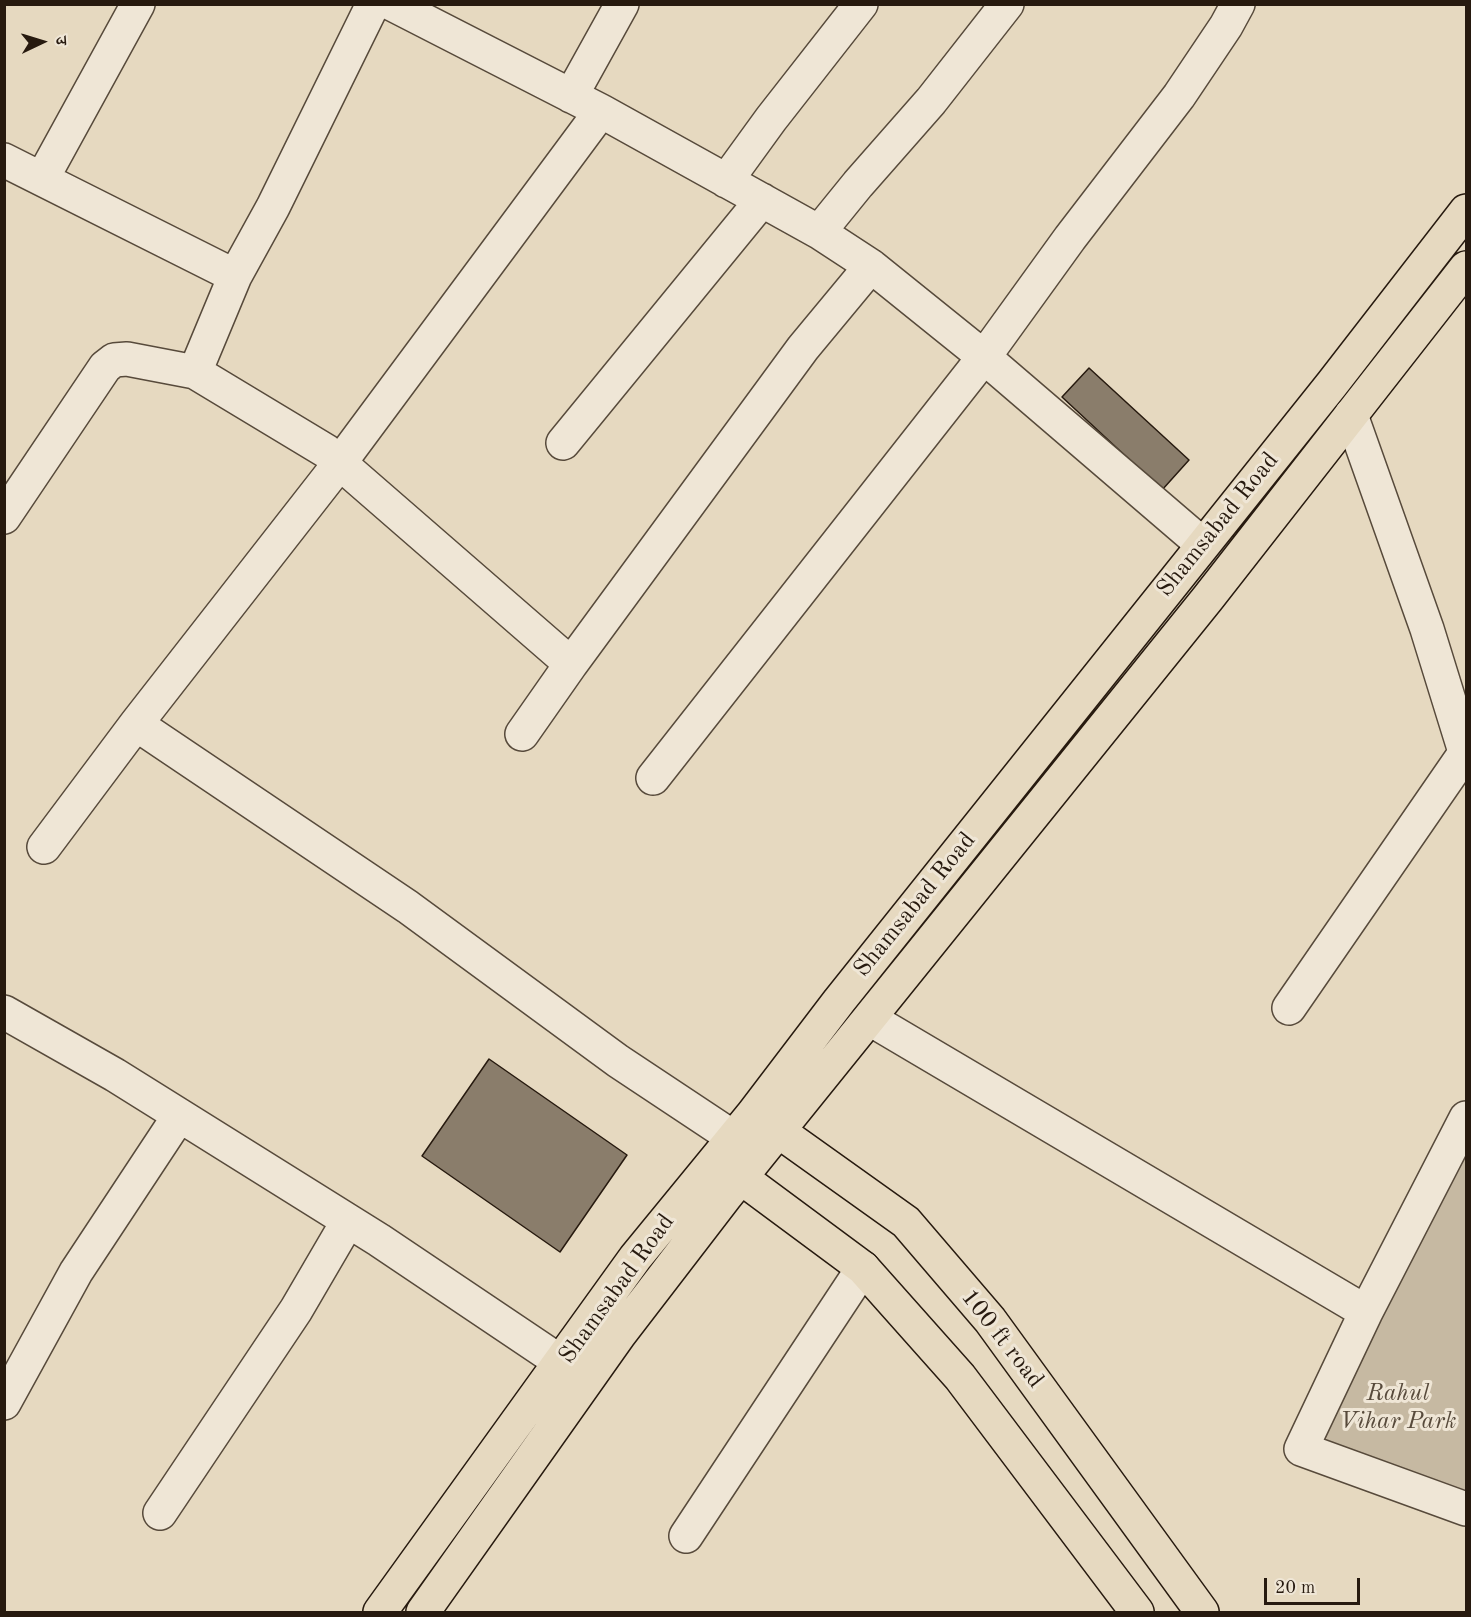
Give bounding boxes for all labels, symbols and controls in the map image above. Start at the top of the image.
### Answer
north arrow [12,12,72,72]
text: उ [52,36,68,45]
street label: Shamsabad Road [1151,447,1285,603]
street label: Shamsabad Road [848,827,982,983]
street label: Shamsabad Road [553,1209,681,1369]
street label: 100 ft road [954,1284,1050,1394]
park label: Rahul Vihar Park [1339,1380,1457,1436]
scale bar [1267,1566,1363,1604]
text: 20 m [1275,1579,1315,1597]

